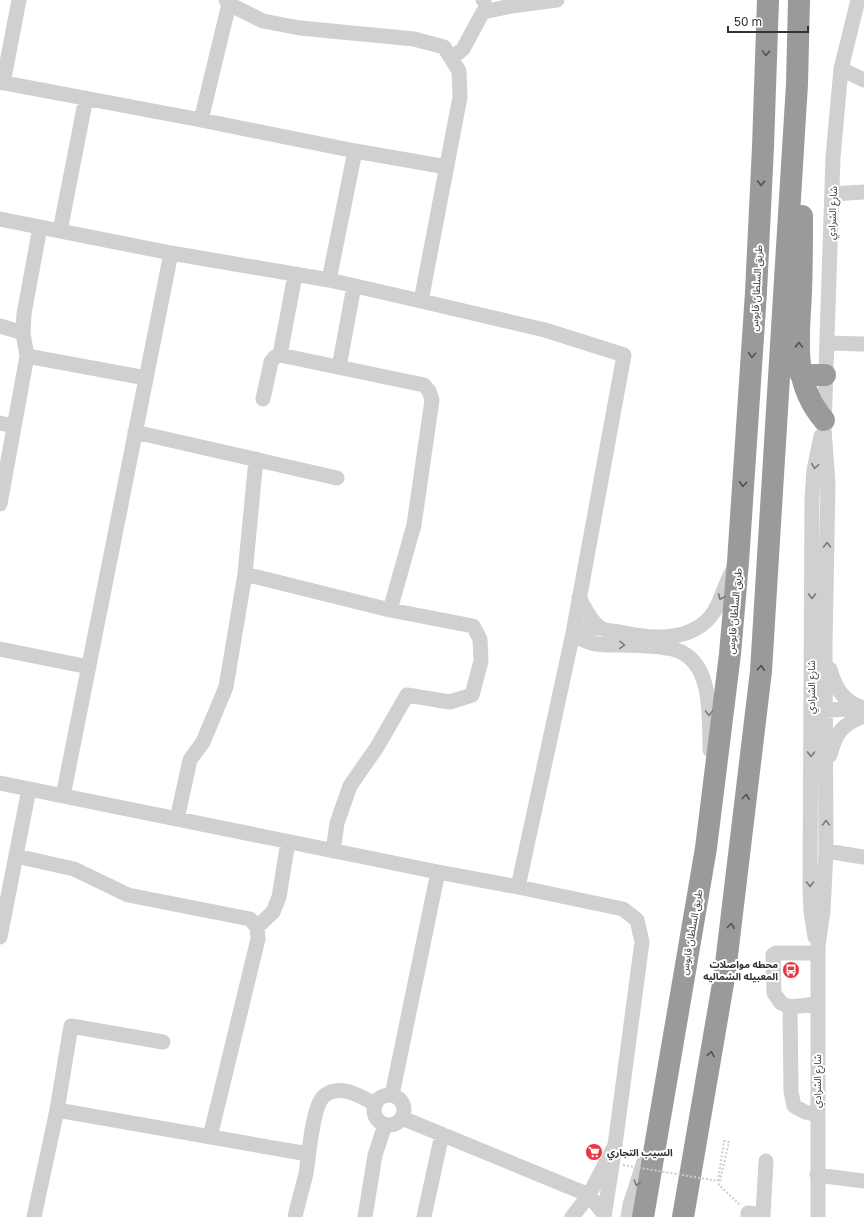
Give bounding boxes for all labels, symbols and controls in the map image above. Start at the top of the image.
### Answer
scale bar [728,8,808,34]
text: 50 m [734,14,762,29]
one-way arrow [762,50,771,56]
one-way arrow [757,180,766,186]
street label: شارع الشرادي [825,186,841,240]
street label: طريق السلطان قابوس [748,244,765,332]
one-way arrow [795,342,803,348]
one-way arrow [747,352,756,358]
one-way arrow [811,463,820,470]
one-way arrow [739,481,748,487]
one-way arrow [823,542,831,548]
street label: طريق السلطان قابوس [724,567,745,655]
one-way arrow [717,593,725,600]
one-way arrow [808,593,816,599]
one-way arrow [619,641,625,650]
street label: شارع الشرادي [805,660,819,714]
one-way arrow [757,665,766,671]
one-way arrow [705,710,713,716]
one-way arrow [807,751,815,757]
one-way arrow [741,794,750,800]
one-way arrow [822,820,830,826]
one-way arrow [806,881,814,887]
street label: طريق السلطان قابوس [678,888,705,976]
one-way arrow [726,923,735,929]
place label: محطه مواصلات المعبيله الشماليه [703,958,778,983]
bus stop icon: محطه مواصلات المعبيله الشماليه [781,960,801,980]
one-way arrow [706,1051,715,1058]
street label: شارع الشرادي [811,1054,825,1108]
supermarket icon: السيب التجاري [584,1142,604,1162]
place label: السيب التجاري [607,1146,673,1161]
one-way arrow [633,1180,642,1187]

